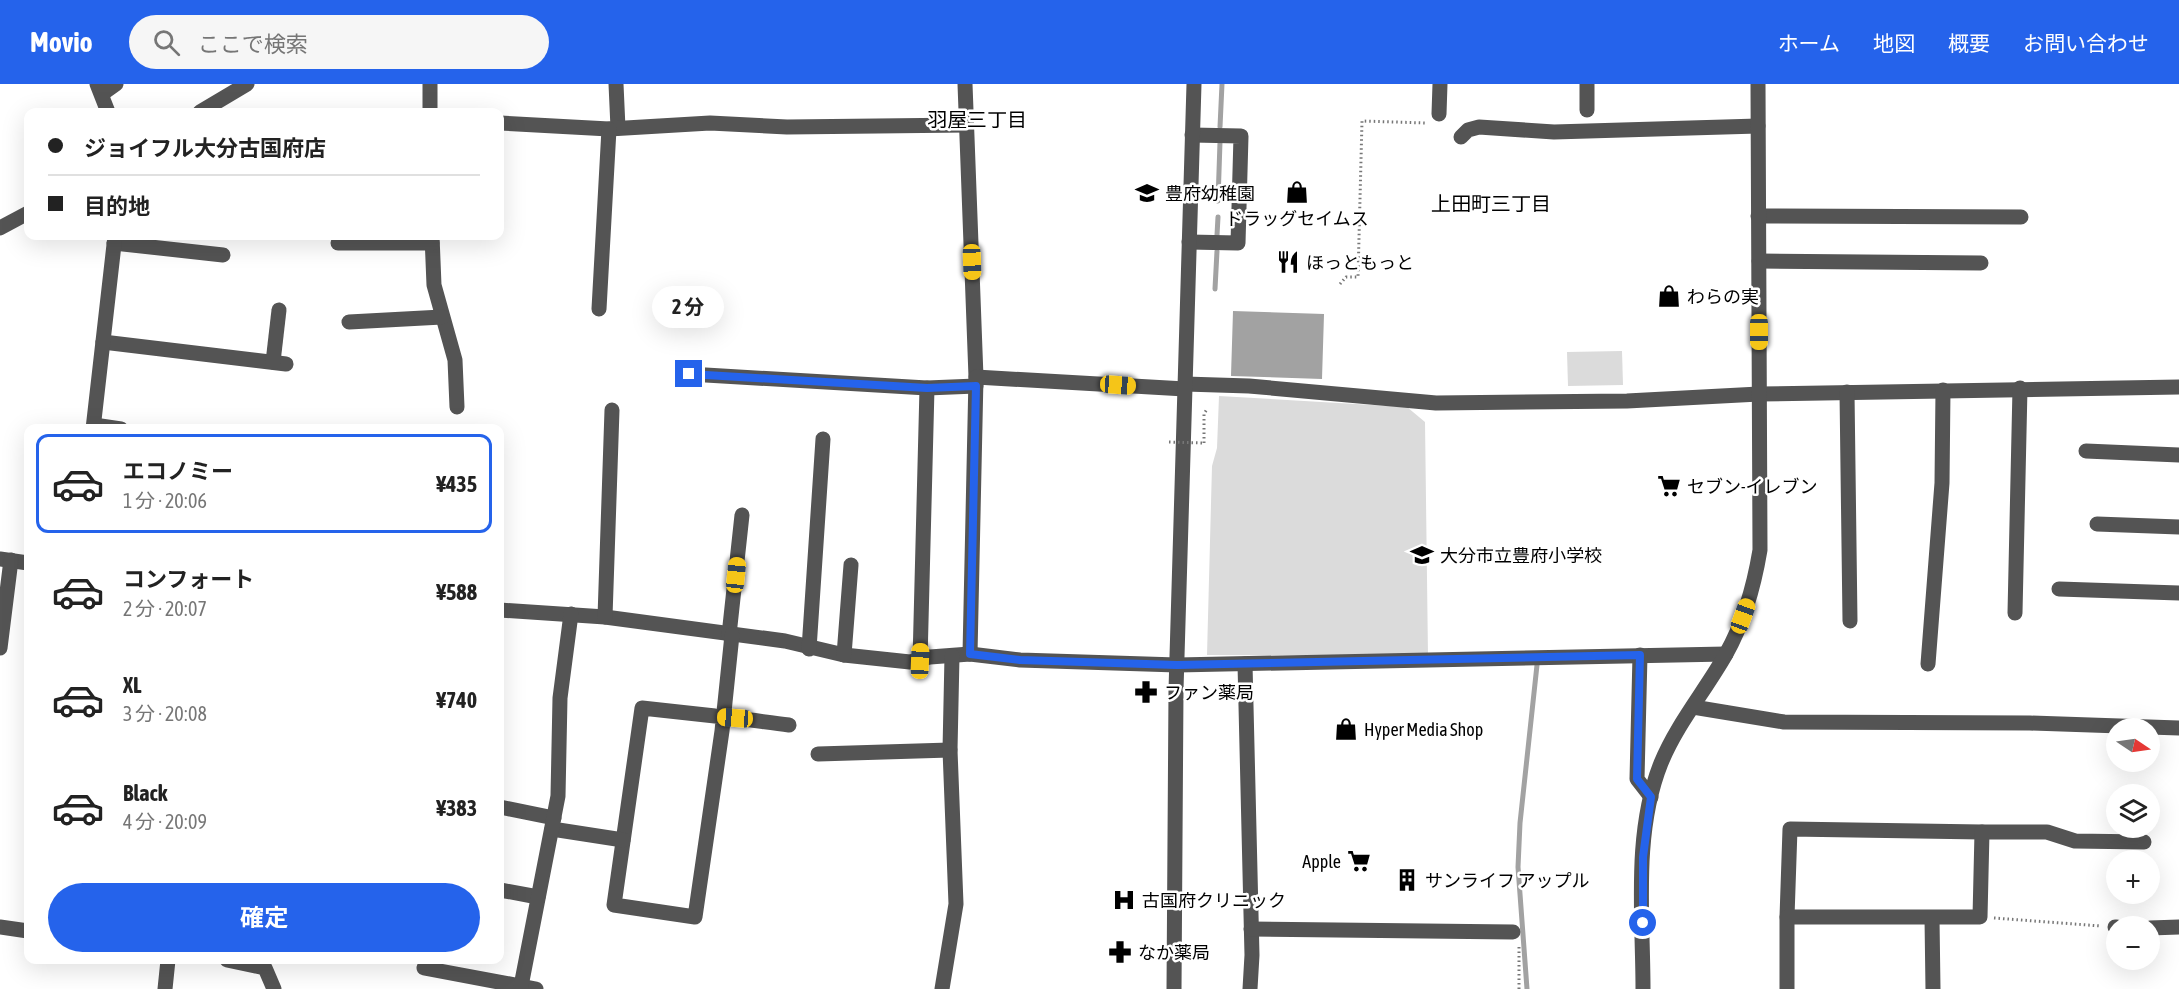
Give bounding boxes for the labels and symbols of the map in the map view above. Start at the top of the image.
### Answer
district label: 羽屋三丁目 [927,108,1027,131]
shop icon: ドラッグセイムス [1284,179,1310,205]
school or university icon: 豊府幼稚園 [1134,180,1160,206]
place label: 豊府幼稚園 [1165,183,1255,204]
district label: 上田町三丁目 [1431,192,1551,215]
place label: ドラッグセイムス [1225,208,1369,229]
car [962,244,982,280]
restaurant icon: ほっともっと [1275,249,1301,275]
place label: ほっともっと [1306,252,1414,273]
shop icon: わらの実 [1656,283,1682,309]
place label: わらの実 [1687,286,1759,307]
callout: 2 分 [653,287,725,329]
car [1750,314,1768,350]
route end [675,360,702,387]
car [1099,375,1137,395]
supermarket icon: セブン-イレブン [1656,473,1682,499]
place label: セブン-イレブン [1687,476,1818,497]
school or university icon: 大分市立豊府小学校 [1409,542,1435,568]
place label: 大分市立豊府小学校 [1440,545,1602,566]
car [725,556,747,594]
car [1728,596,1758,636]
car [910,643,930,679]
pharmacy icon: ファン薬局 [1133,679,1159,705]
place label: ファン薬局 [1164,682,1254,703]
car [716,708,754,728]
shop icon: Hyper Media Shop [1333,716,1359,742]
north arrow [2106,718,2160,772]
place label: Hyper Media Shop [1364,719,1483,740]
supermarket icon: Apple [1346,848,1372,874]
place label: Apple [1302,851,1341,872]
building icon: サンライフ アップル [1394,867,1420,893]
place label: サンライフ アップル [1425,870,1589,891]
hospital icon: 古国府クリニック [1111,887,1137,913]
place label: 古国府クリニック [1142,890,1286,911]
route start [1629,909,1656,936]
pharmacy icon: なか薬局 [1107,939,1133,965]
place label: なか薬局 [1138,942,1210,963]

